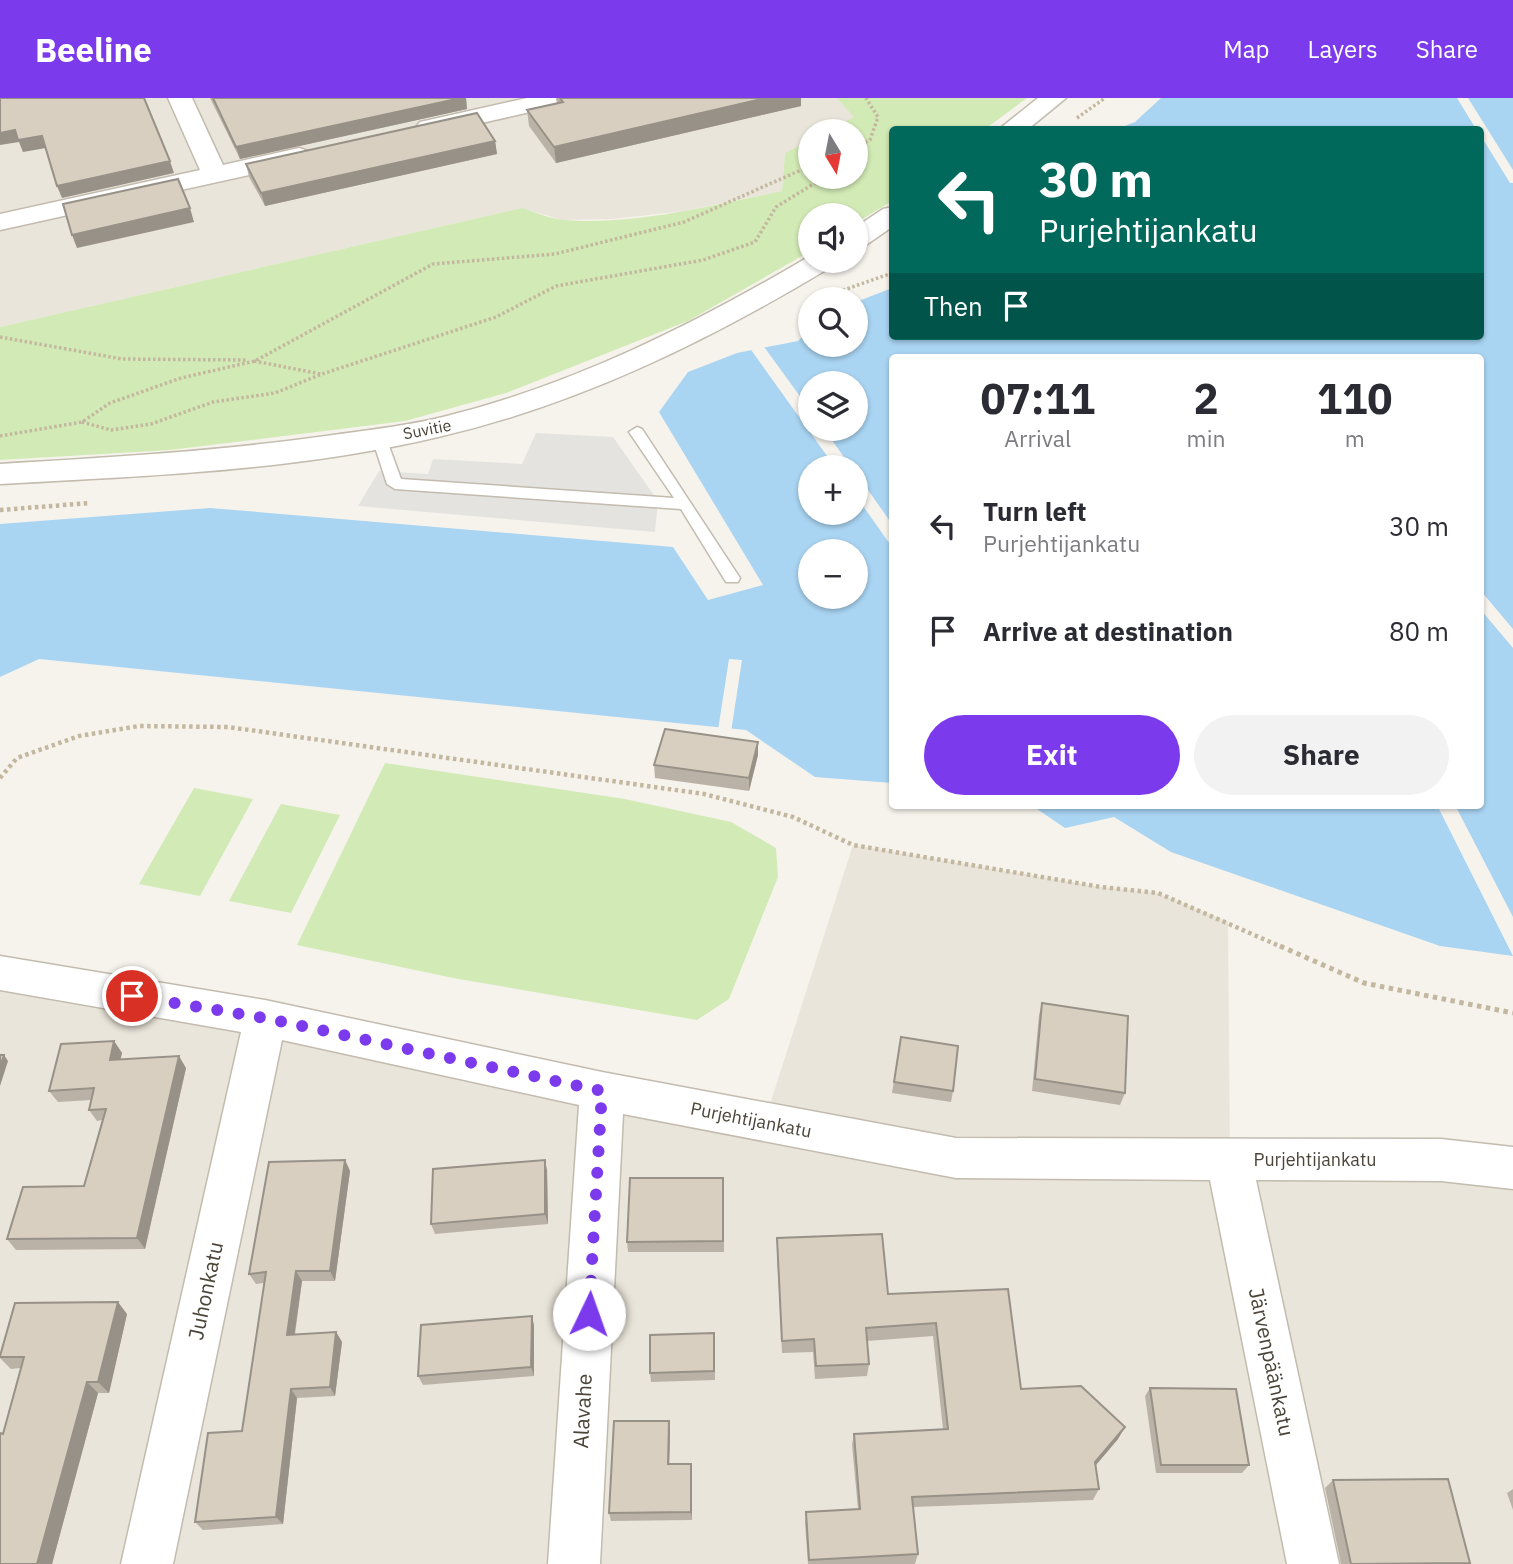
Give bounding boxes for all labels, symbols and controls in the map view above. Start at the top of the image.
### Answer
text: Beeline [35,28,152,71]
text: Map [1223,33,1270,65]
text: Layers [1308,33,1378,65]
text: Share [1416,33,1478,65]
north arrow [798,119,868,189]
map controls [798,119,868,609]
text: 30 m [1039,147,1153,210]
icon: left [924,154,1015,245]
button: sound [798,203,868,273]
text: Purjehtijankatu [1039,209,1258,251]
button: search [798,287,868,357]
icon: arrive [997,287,1035,325]
text: Then [924,289,983,323]
button: layers [798,371,868,441]
text: 07:11 [980,371,1095,426]
text: 2 [1193,371,1219,426]
text: 110 [1317,371,1393,426]
street label: Suvitie [401,415,453,443]
text: Arrival [1004,423,1071,453]
text: min [1187,423,1225,453]
text: m [1345,423,1365,453]
button: + [798,455,868,525]
text: Turn left [983,494,1086,528]
icon: left [924,507,962,545]
text: 30 m [1389,509,1449,543]
text: Purjehtijankatu [983,528,1140,558]
button: − [798,539,868,609]
icon: arrive [924,612,962,650]
text: Arrive at destination [983,614,1233,648]
text: 80 m [1389,614,1449,648]
button: Exit [924,715,1180,795]
button: Share [1194,715,1449,795]
pin [102,966,162,1026]
icon: arrive [113,977,151,1015]
street label: Purjehtijankatu [689,1096,814,1143]
street label: Purjehtijankatu [1253,1148,1377,1171]
street label: Juhonkatu [181,1239,229,1342]
position arrow [552,1277,626,1351]
street label: Järvenpäänkatu [1243,1285,1301,1439]
street label: Alavahe [566,1373,598,1449]

